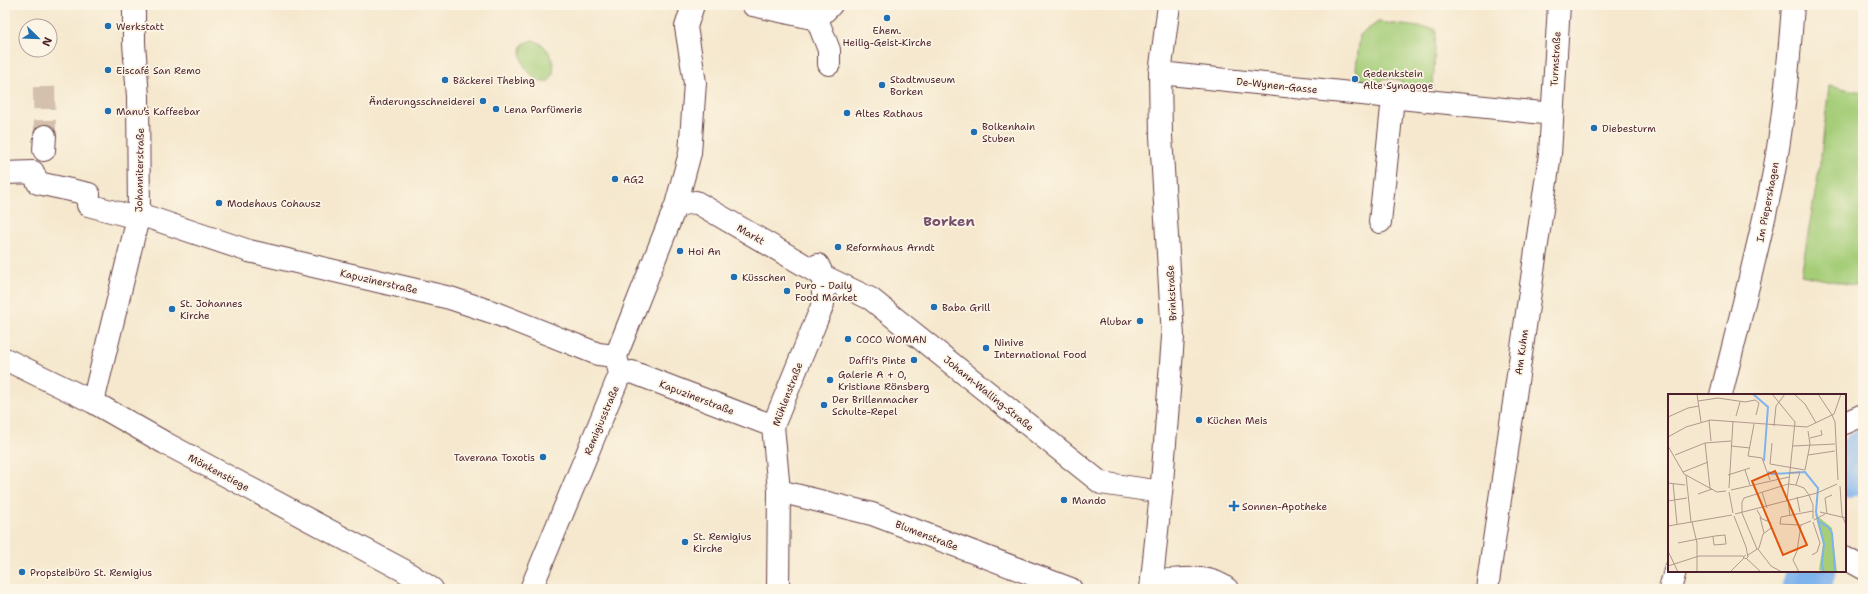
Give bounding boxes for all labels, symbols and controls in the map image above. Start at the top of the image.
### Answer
marker: Ehem. Heilig-Geist-Kirche [882,13,892,23]
north arrow [18,18,58,58]
place label: Werkstatt [116,20,164,33]
marker: Werkstatt [103,21,113,31]
place label: Ehem. Heilig-Geist-Kirche [842,24,932,49]
street label: Turmstraße [1548,31,1563,87]
text: N [38,35,55,49]
place label: Eiscafé San Remo [116,64,201,77]
marker: Eiscafé San Remo [103,65,113,75]
place label: Gedenkstein Alte Synagoge [1363,67,1434,92]
place label: Stadtmuseum Borken [890,73,956,98]
place label: Bäckerei Thebing [453,74,535,87]
marker: Gedenkstein Alte Synagoge [1350,74,1360,84]
marker: Bäckerei Thebing [440,75,450,85]
street label: De-Wynen-Gasse [1236,75,1319,96]
marker: Stadtmuseum Borken [877,80,887,90]
place label: Änderungsschneiderei [369,95,475,108]
marker: Änderungsschneiderei [478,96,488,106]
place label: Lena Parfümerie [504,103,583,116]
marker: Lena Parfümerie [491,104,501,114]
place label: Manu’s Kaffeebar [116,105,201,118]
marker: Manu’s Kaffeebar [103,106,113,116]
place label: Altes Rathaus [855,107,923,120]
marker: Altes Rathaus [842,108,852,118]
place label: Bolkenhain Stuben [982,120,1035,145]
place label: Diebesturm [1602,122,1656,135]
marker: Diebesturm [1589,123,1599,133]
street label: Johanniterstraße [132,127,147,212]
marker: Bolkenhain Stuben [969,127,979,137]
street label: Im Piepershagen [1753,161,1782,243]
place label: AG2 [623,173,644,186]
marker: AG2 [610,174,620,184]
place label: Modehaus Cohausz [227,197,321,210]
marker: Modehaus Cohausz [214,198,224,208]
district label: Borken [923,212,975,230]
street label: Markt [735,221,767,248]
place label: Reformhaus Arndt [846,241,935,254]
marker: Reformhaus Arndt [833,242,843,252]
place label: Hoi An [688,245,721,258]
marker: Hoi An [675,246,685,256]
street label: Brinkstraße [1164,264,1179,321]
street label: Kapuzinerstraße [339,266,419,297]
place label: Küsschen [742,271,786,284]
marker: Küsschen [729,272,739,282]
place label: Puro - Daily Food Market [795,279,857,304]
marker: Puro - Daily Food Market [782,286,792,296]
place label: St. Johannes Kirche [180,297,243,322]
place label: Baba Grill [942,301,990,314]
marker: Baba Grill [929,302,939,312]
marker: St. Johannes Kirche [167,304,177,314]
place label: Alubar [1100,315,1132,328]
marker: Alubar [1135,316,1145,326]
street label: Am Kuhm [1512,328,1531,376]
place label: COCO WOMAN [856,333,927,346]
marker: COCO WOMAN [843,334,853,344]
place label: Ninive International Food [994,336,1087,361]
marker: Ninive International Food [981,343,991,353]
street label: Johann-Walling-Straße [941,353,1037,434]
place label: Daffi's Pinte [849,354,906,367]
marker: Daffi's Pinte [909,355,919,365]
street label: Mühlenstraße [769,360,806,428]
place label: Galerie A + O, Kristiane Rönsberg [838,368,929,393]
marker: Galerie A + O, Kristiane Rönsberg [825,375,835,385]
street label: Kapuzinerstraße [657,377,737,418]
street label: Remigiusstraße [581,383,622,457]
place label: Der Brillenmacher Schulte-Repel [832,393,919,418]
inset map [1668,394,1846,572]
marker: Der Brillenmacher Schulte-Repel [819,400,829,410]
place label: Küchen Meis [1207,414,1268,427]
marker: Küchen Meis [1194,415,1204,425]
street label: Mönkenstiege [186,451,252,494]
place label: Taverana Toxotis [454,451,535,464]
marker: Taverana Toxotis [538,452,548,462]
place label: Mando [1072,494,1106,507]
marker: Mando [1059,495,1069,505]
place label: Sonnen-Apotheke [1242,500,1328,513]
marker: Sonnen-Apotheke [1229,501,1239,511]
street label: Blumenstraße [894,518,960,554]
place label: St. Remigius Kirche [693,530,752,555]
marker: St. Remigius Kirche [680,537,690,547]
place label: Propsteibüro St. Remigius [30,566,152,579]
marker: Propsteibüro St. Remigius [17,567,27,577]

